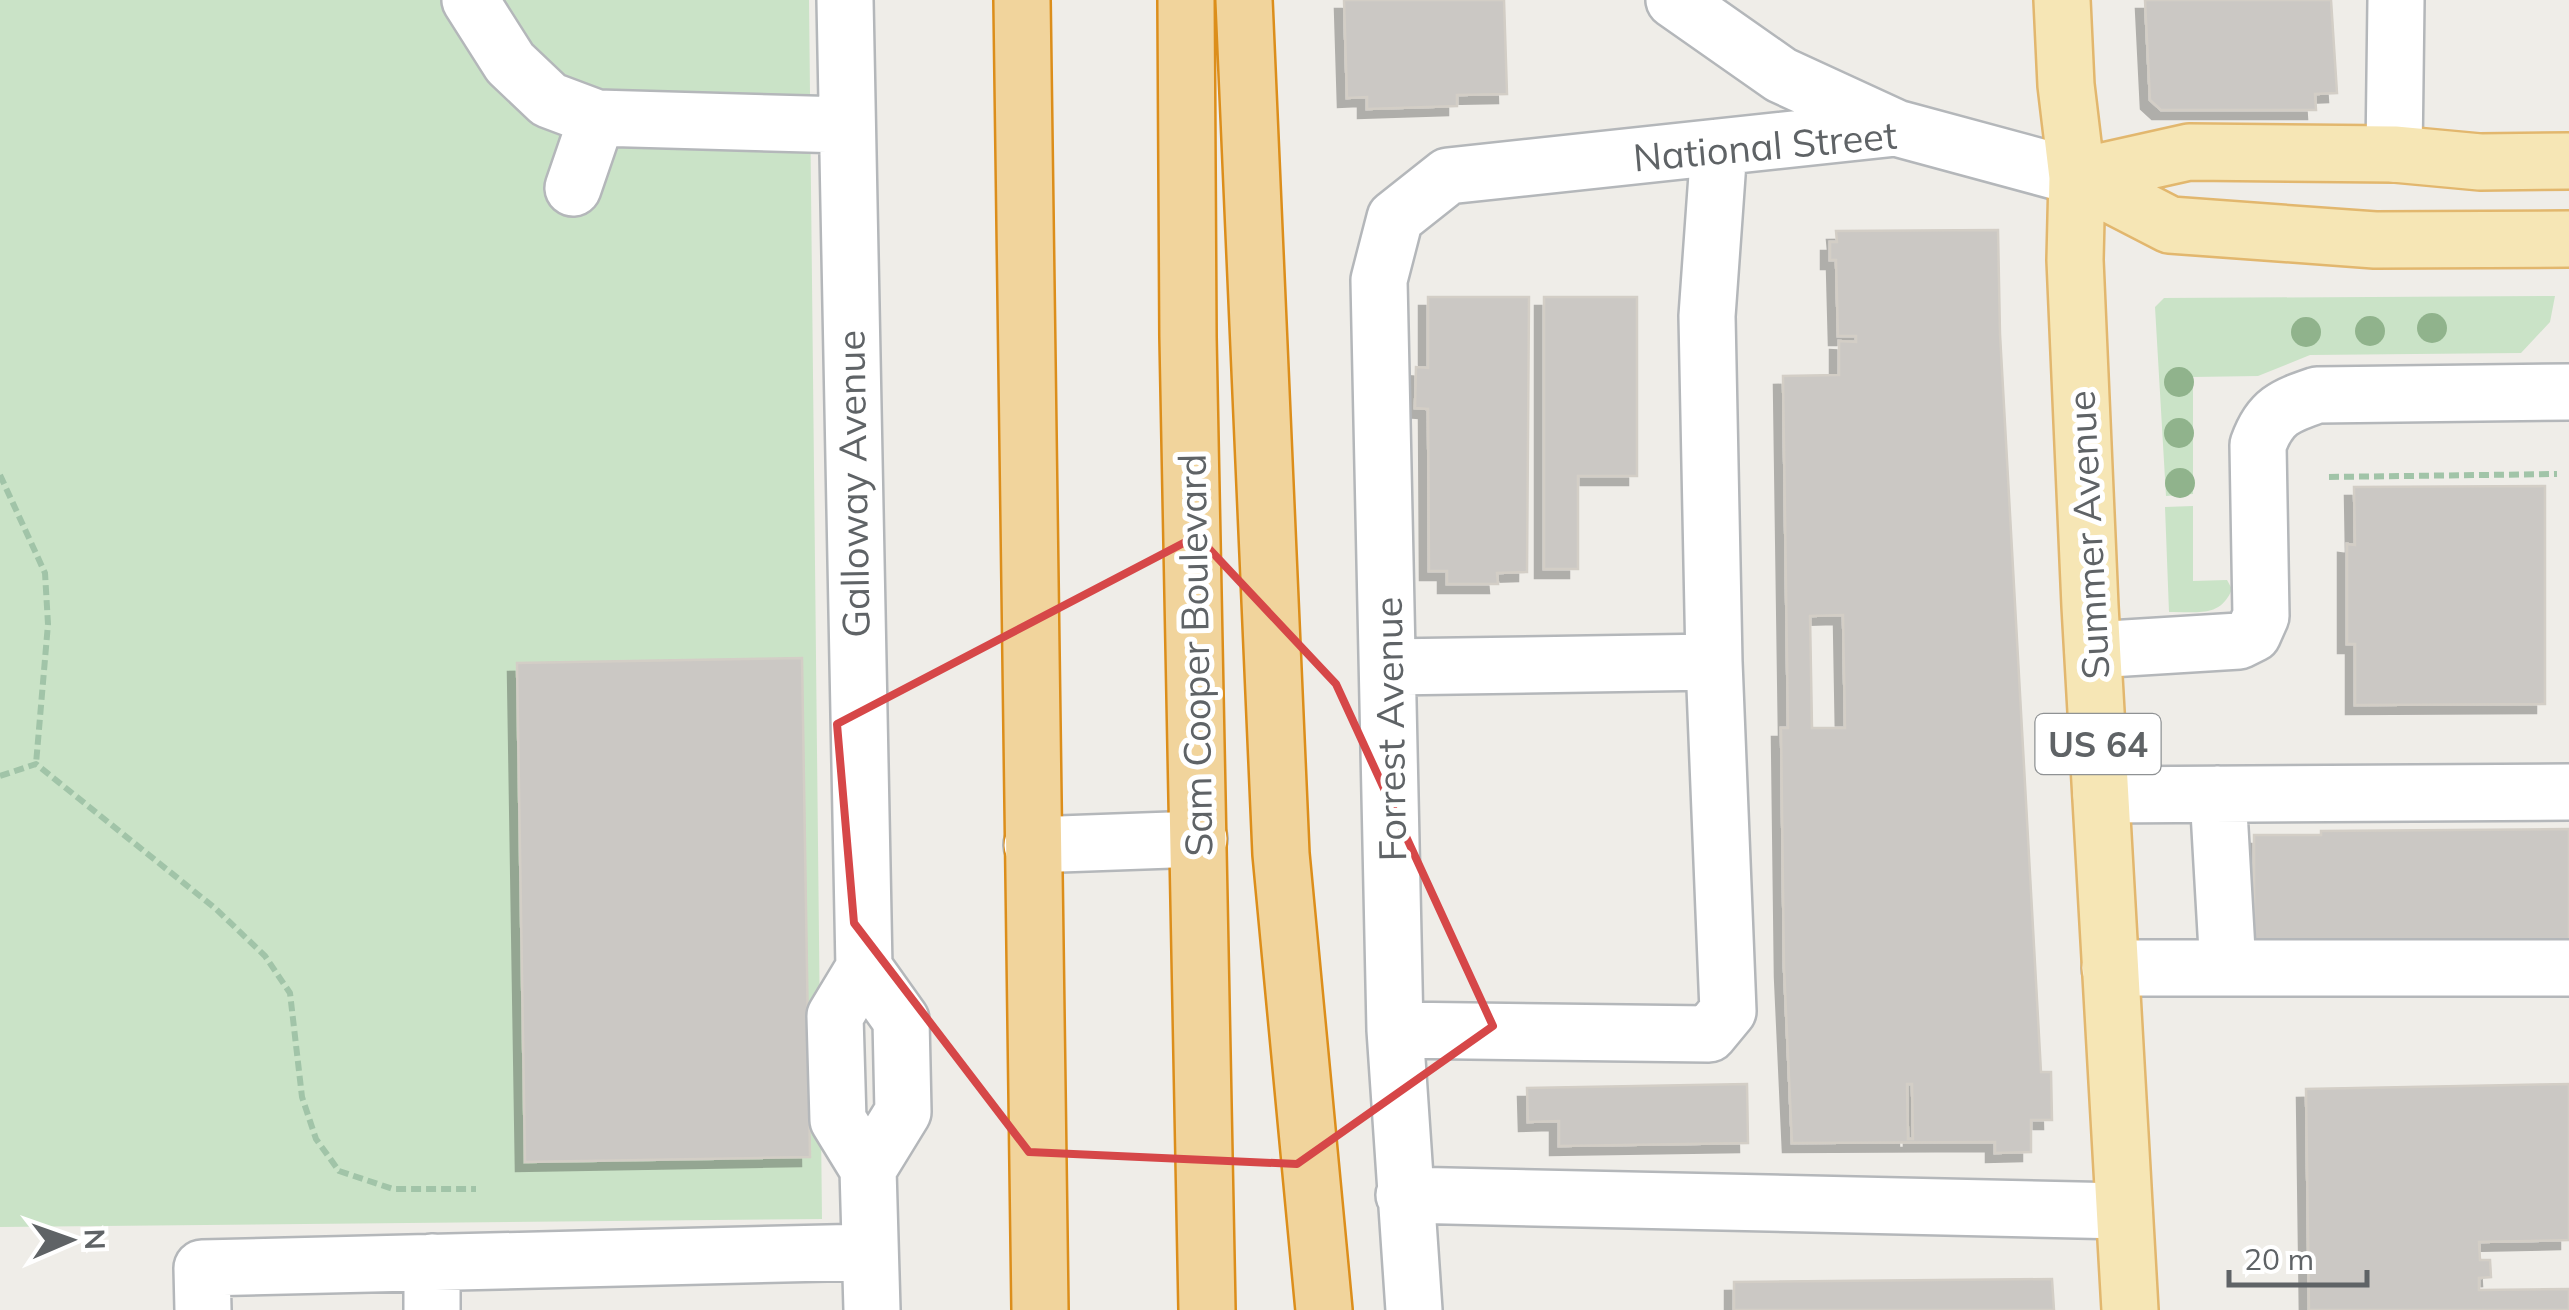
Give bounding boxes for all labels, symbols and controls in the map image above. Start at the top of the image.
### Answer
street label: National Street [1631,111,1899,181]
street label: Galloway Avenue [826,330,880,638]
street label: Summer Avenue [2056,389,2120,681]
street label: Sam Cooper Boulevard [1167,453,1223,857]
street label: Forrest Avenue [1364,596,1416,862]
road number: US 64 [2036,714,2160,774]
north arrow [20,1190,120,1290]
scale bar [2229,1225,2366,1287]
text: N [78,1228,113,1250]
text: 20 m [2244,1240,2314,1278]

